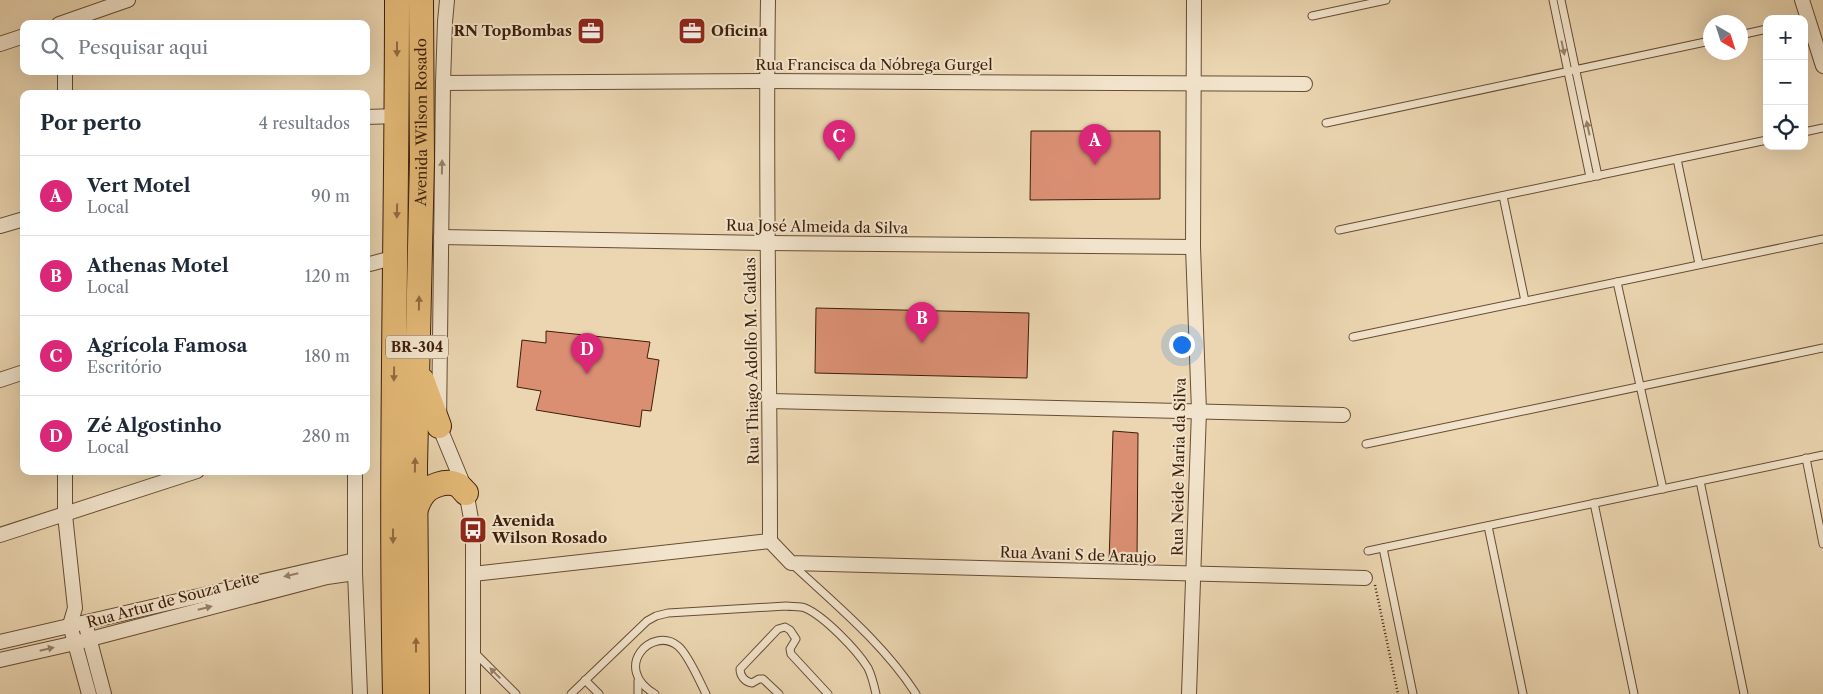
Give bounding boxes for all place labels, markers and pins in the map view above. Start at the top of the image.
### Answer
office icon: RN TopBombas [576,16,606,46]
office icon: Oficina [677,16,707,46]
place label: RN TopBombas [454,21,572,40]
place label: Oficina [711,21,768,40]
pin: C [823,120,855,161]
pin: A [1079,124,1111,165]
pin: B [906,302,938,343]
pin: D [571,333,603,374]
place label: Avenida Wilson Rosado [491,511,607,547]
bus stop icon: Avenida Wilson Rosado [458,515,488,545]

